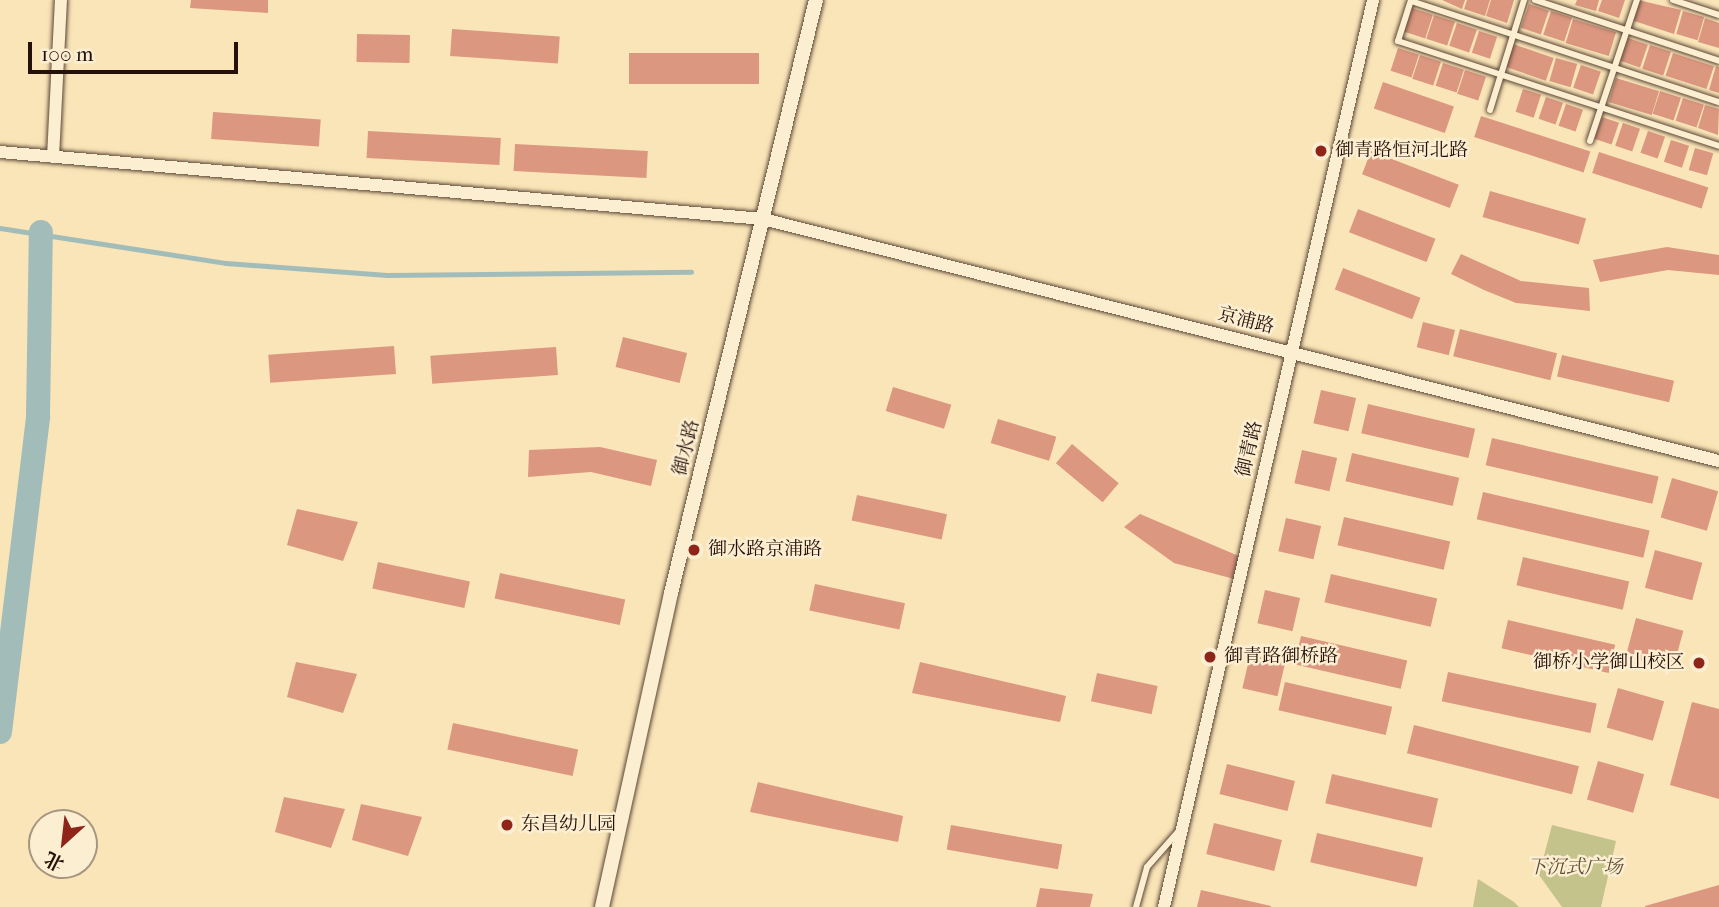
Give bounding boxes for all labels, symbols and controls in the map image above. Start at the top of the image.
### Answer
scale bar [32,28,242,72]
text: 100 m [41,42,94,66]
place label: 御青路恒河北路 [1335,140,1468,162]
marker: 御青路恒河北路 [1313,143,1329,159]
street label: 京浦路 [1216,303,1276,339]
street label: 御水路 [669,418,705,478]
street label: 御青路 [1232,419,1268,479]
place label: 御水路京浦路 [708,539,822,561]
marker: 御水路京浦路 [686,542,702,558]
place label: 御青路御桥路 [1224,646,1338,668]
marker: 御青路御桥路 [1202,649,1218,665]
place label: 御桥小学御山校区 [1533,652,1685,674]
marker: 御桥小学御山校区 [1691,655,1707,671]
north arrow [28,809,98,879]
place label: 东昌幼儿园 [521,814,616,836]
marker: 东昌幼儿园 [499,817,515,833]
text: 北 [41,847,68,875]
park label: 下沉式广场 [1528,857,1622,879]

